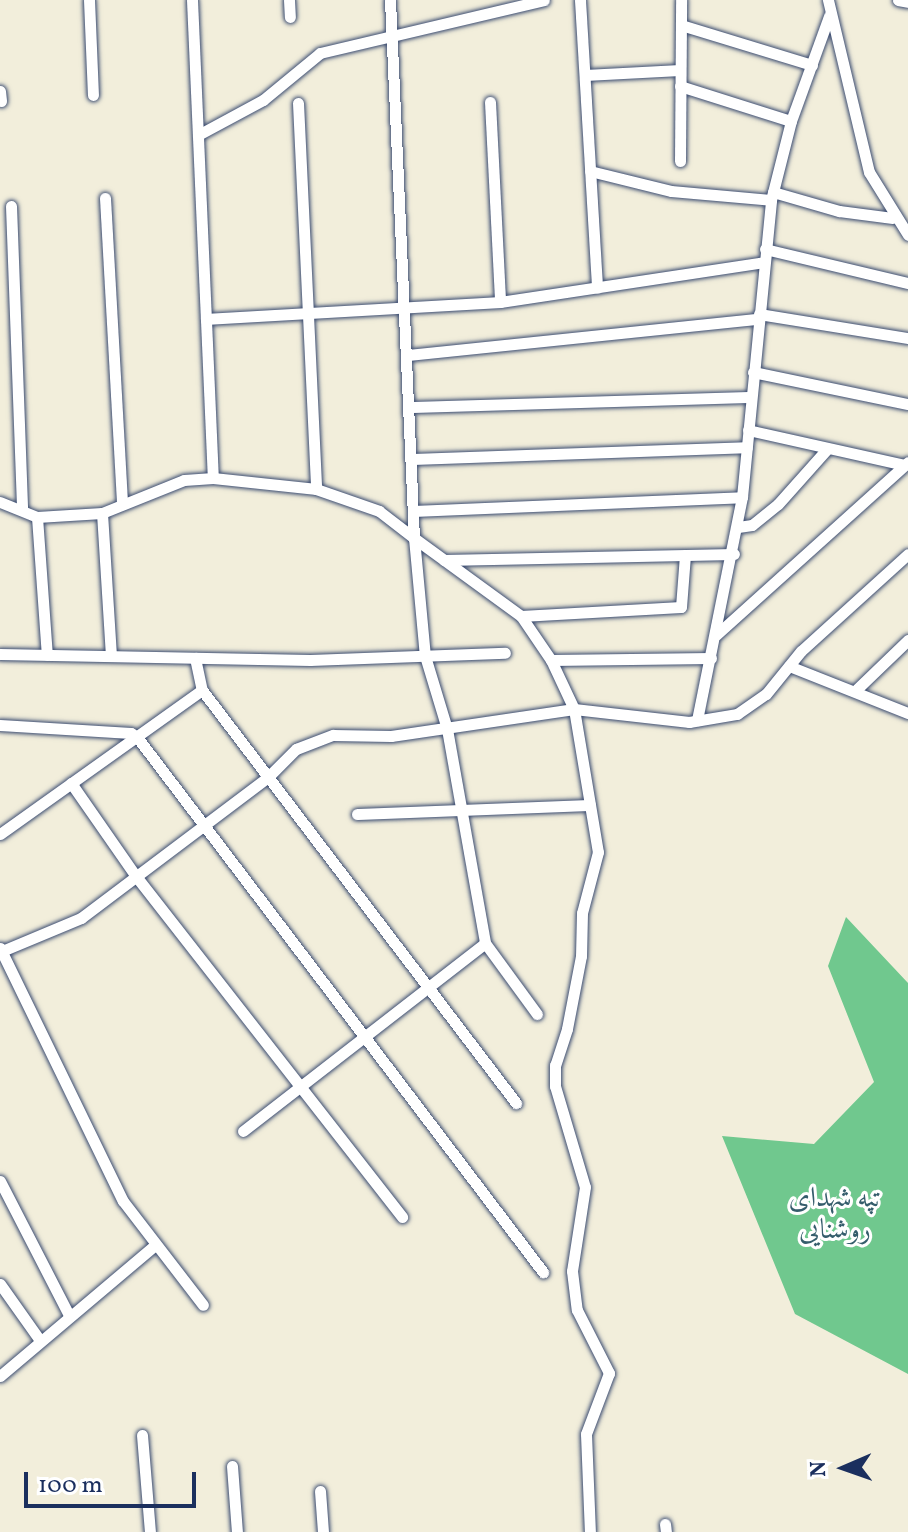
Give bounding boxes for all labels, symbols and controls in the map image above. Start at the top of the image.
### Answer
park label: تپه شهدای روشنایی [788,1182,882,1248]
north arrow [804,1428,884,1508]
scale bar [28,1456,200,1506]
text: N [804,1460,835,1477]
text: 100 m [38,1469,103,1503]

